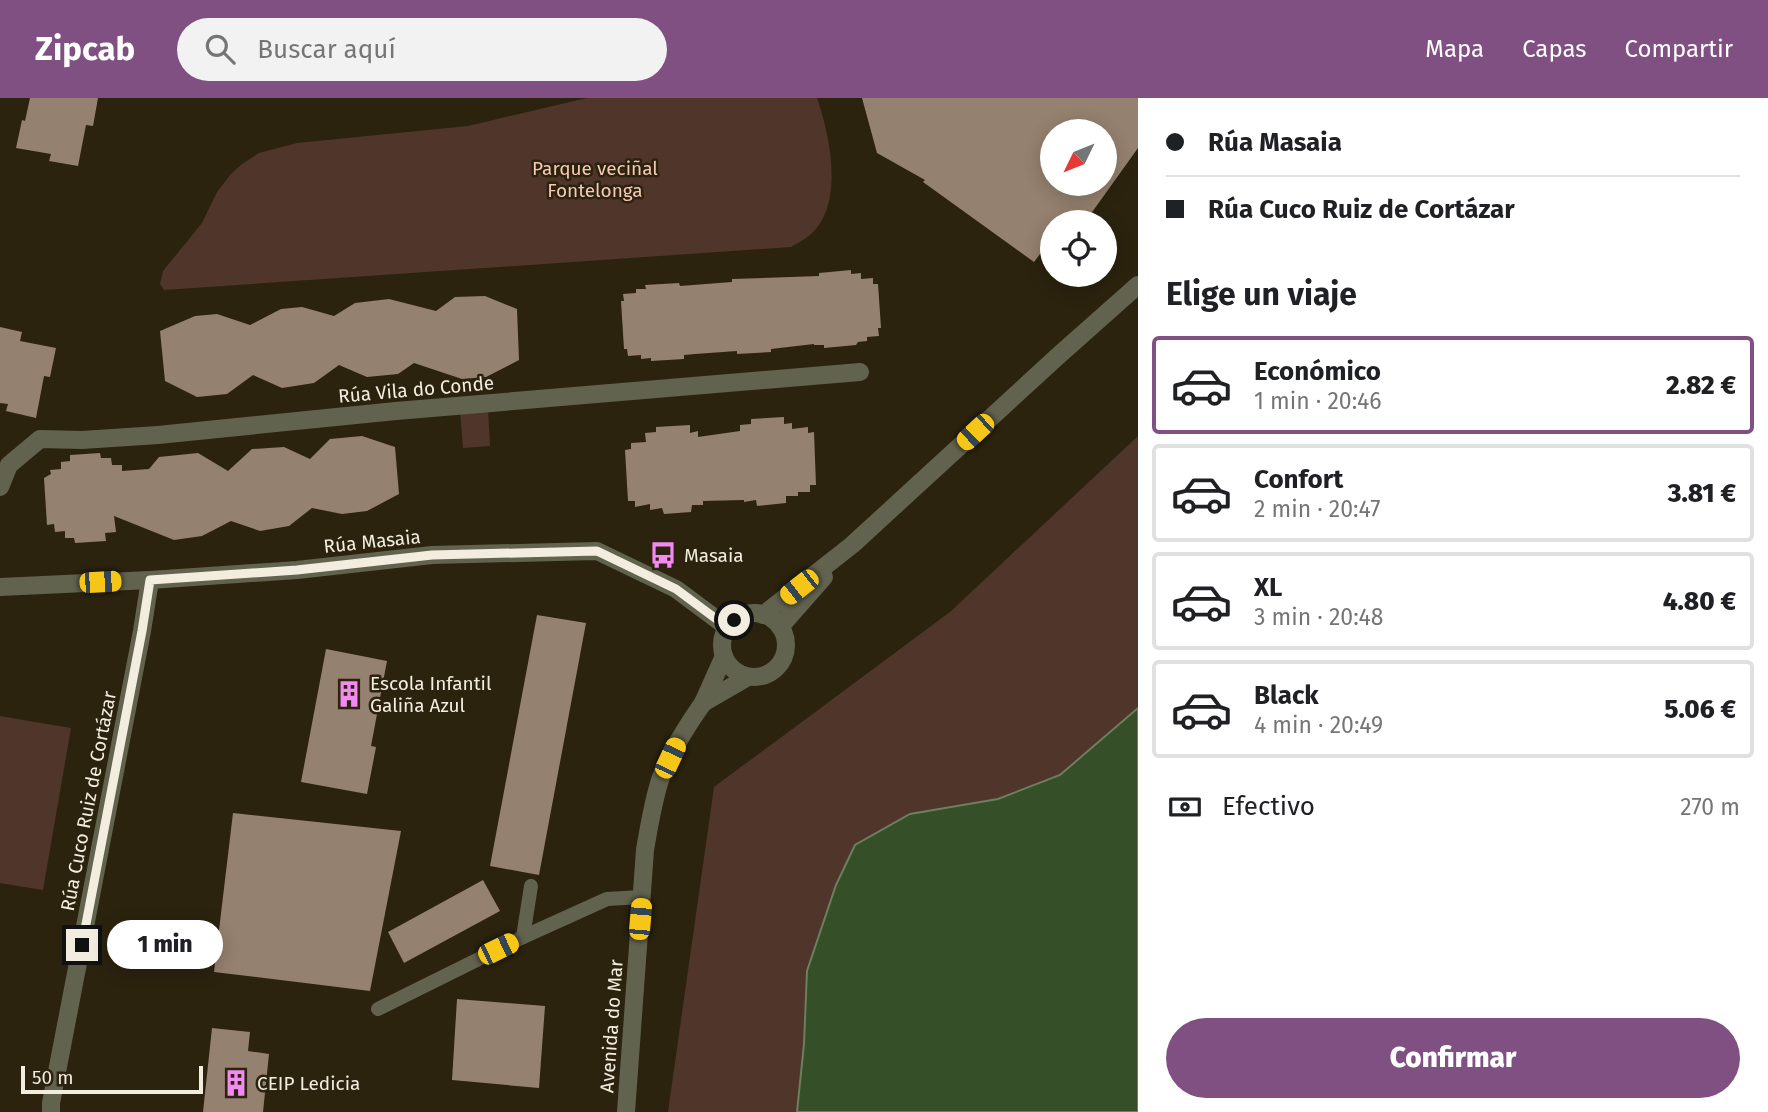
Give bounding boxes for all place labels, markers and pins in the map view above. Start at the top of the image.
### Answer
bus stop icon: Masaia [648,540,678,570]
place label: Masaia [684,544,744,567]
place label: Escola Infantil Galiña Azul [370,672,492,717]
building icon: Escola Infantil Galiña Azul [334,679,364,709]
building icon: CEIP Ledicia [221,1068,251,1098]
place label: CEIP Ledicia [257,1072,360,1095]

